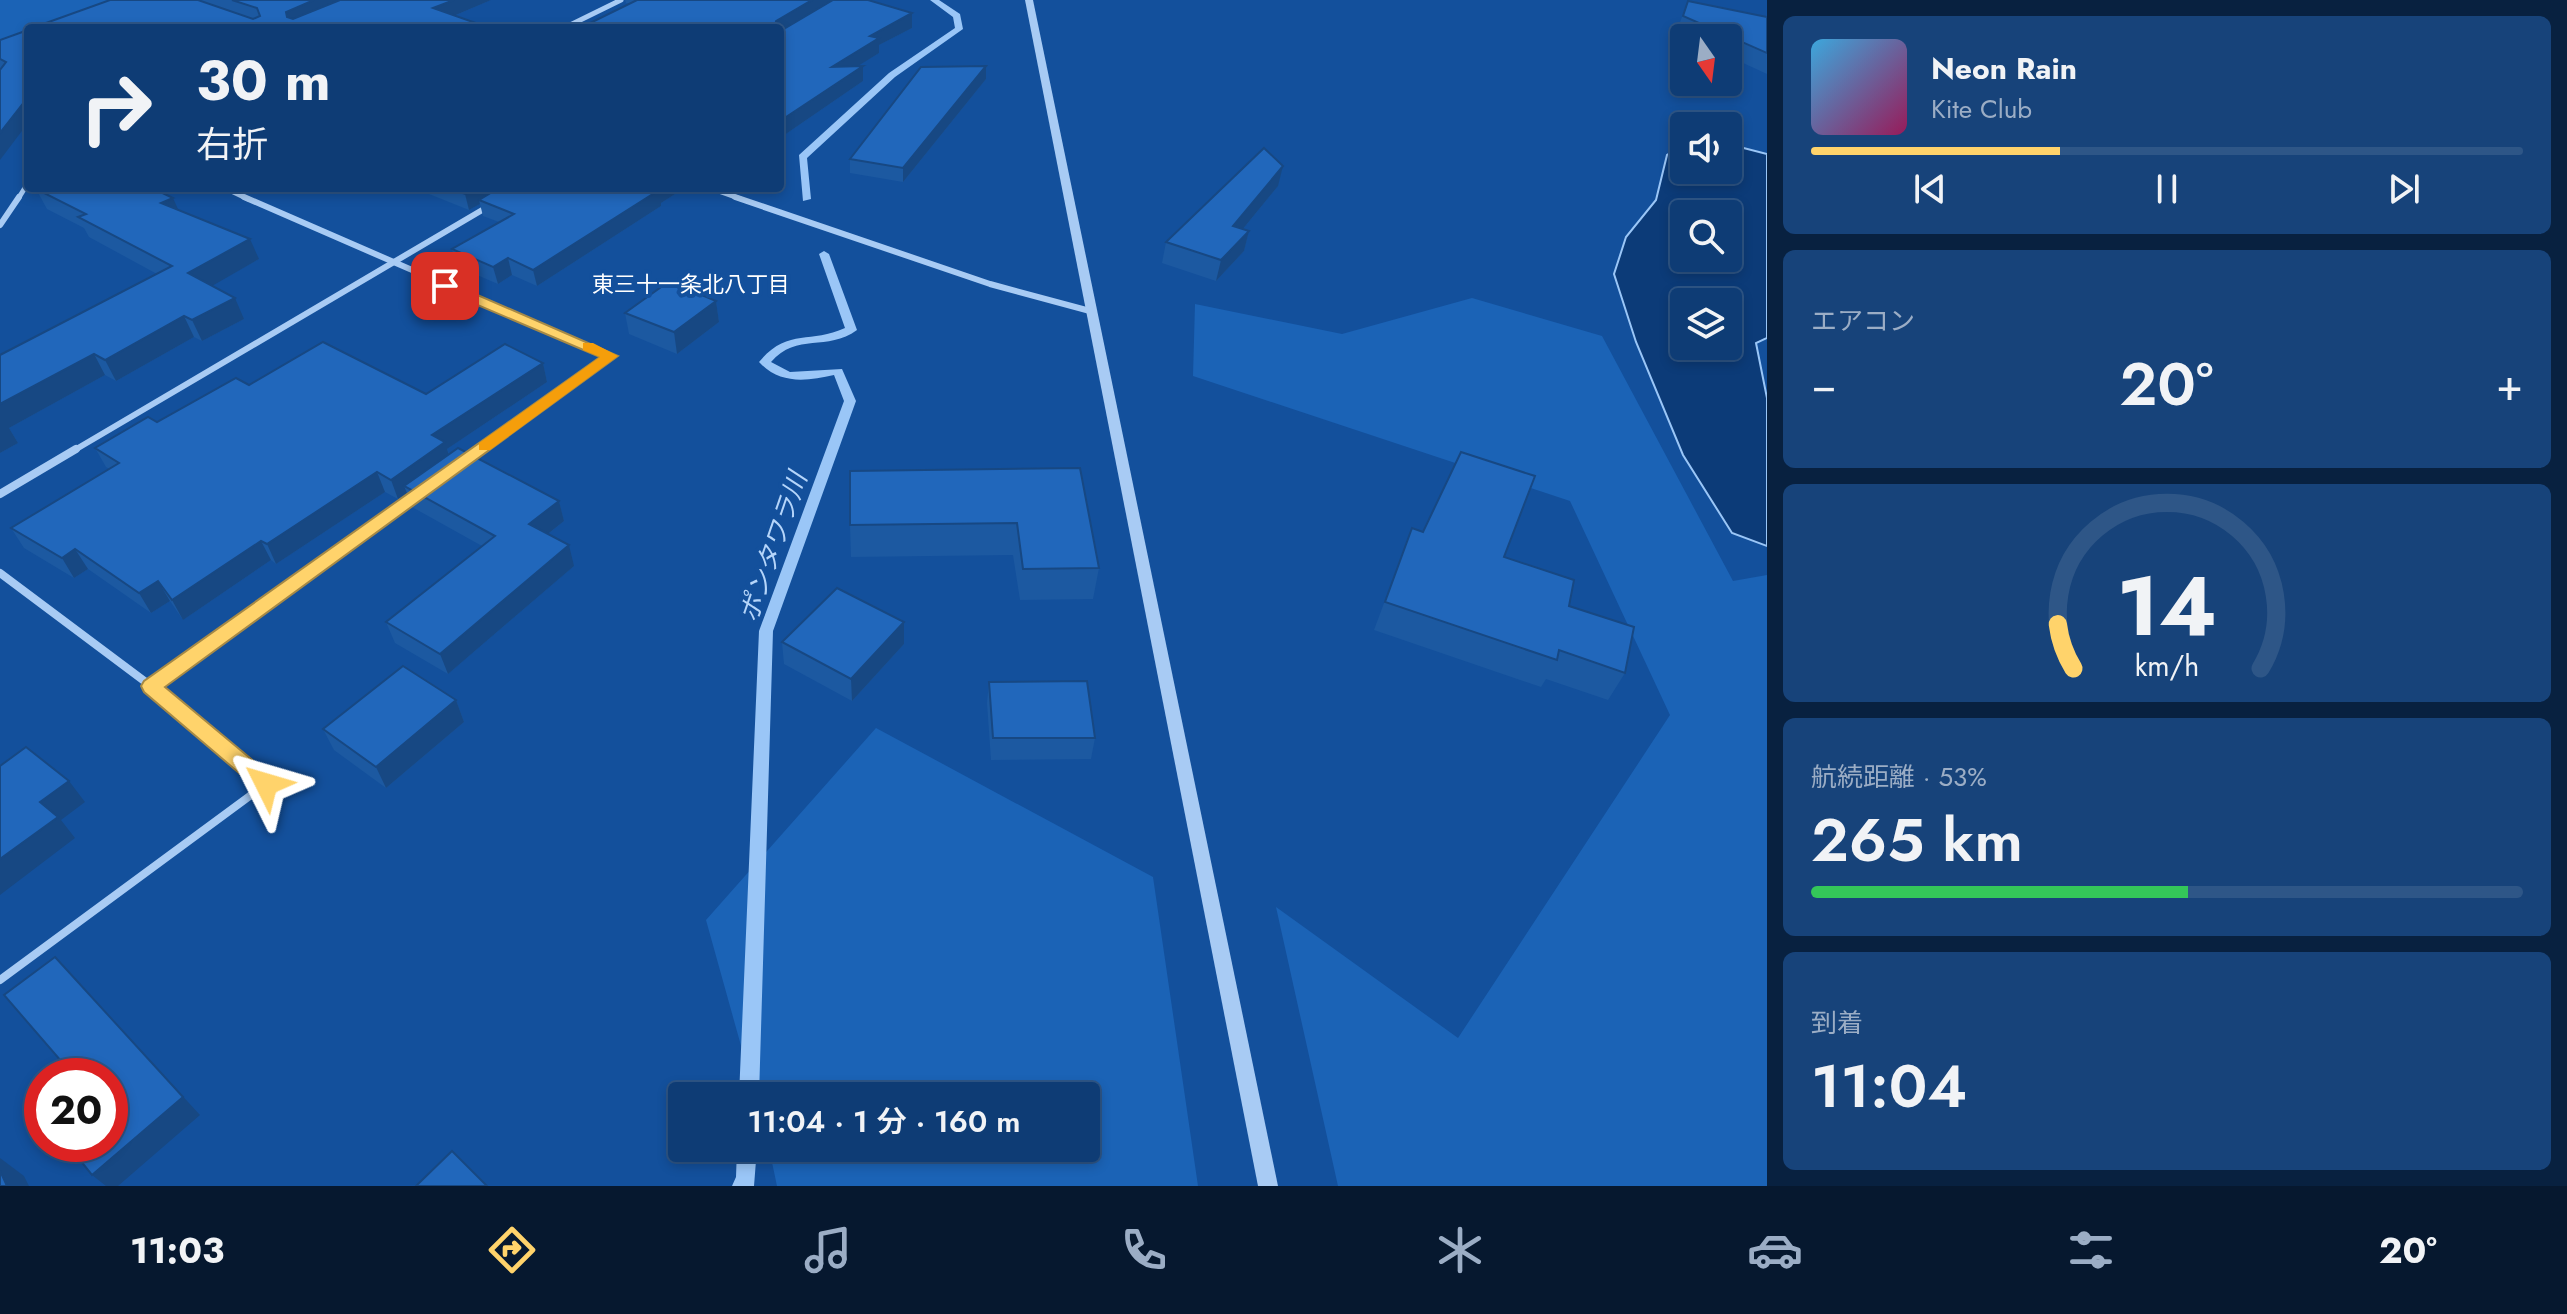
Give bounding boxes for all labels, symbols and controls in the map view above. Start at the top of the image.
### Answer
north arrow [1670,24,1742,96]
map controls [1670,24,1742,360]
text: 30 m [196,40,331,121]
text: Neon Rain [1931,47,2077,90]
icon: right [64,56,168,160]
text: Kite Club [1931,90,2032,128]
button: sound [1670,112,1742,184]
text: 右折 [196,118,268,170]
icon: previous [1908,167,1952,211]
icon: pause [2145,167,2189,211]
icon: next [2382,167,2426,211]
button: search [1670,200,1742,272]
pin [411,252,479,320]
icon: arrive [423,264,467,308]
district label: 東三十一条北八丁目 [592,268,790,300]
button: layers [1670,288,1742,360]
text: エアコン [1811,302,1915,340]
text: 20° [2120,341,2213,428]
text: − [1811,353,1837,417]
text: + [2496,353,2523,417]
water label: ポンタワラ川 [730,464,817,627]
text: 14 [2117,546,2217,666]
text: km/h [2135,645,2199,687]
position arrow [224,742,308,826]
text: 航続距離 · 53% [1811,758,1987,796]
text: 265 km [1811,797,2023,884]
text: 到着 [1811,1004,1863,1042]
text: 11:04 [1811,1043,1967,1130]
speed limit sign: 20 [24,1058,128,1162]
text: 11:04 · 1 分 · 160 m [747,1100,1021,1143]
icon: directions [484,1222,540,1278]
icon: music [800,1222,856,1278]
icon: phone [1116,1222,1172,1278]
icon: climate [1432,1222,1488,1278]
icon: car [1747,1222,1803,1278]
icon: filters [2063,1222,2119,1278]
text: 11:03 [130,1224,224,1276]
text: 20° [2379,1224,2437,1276]

